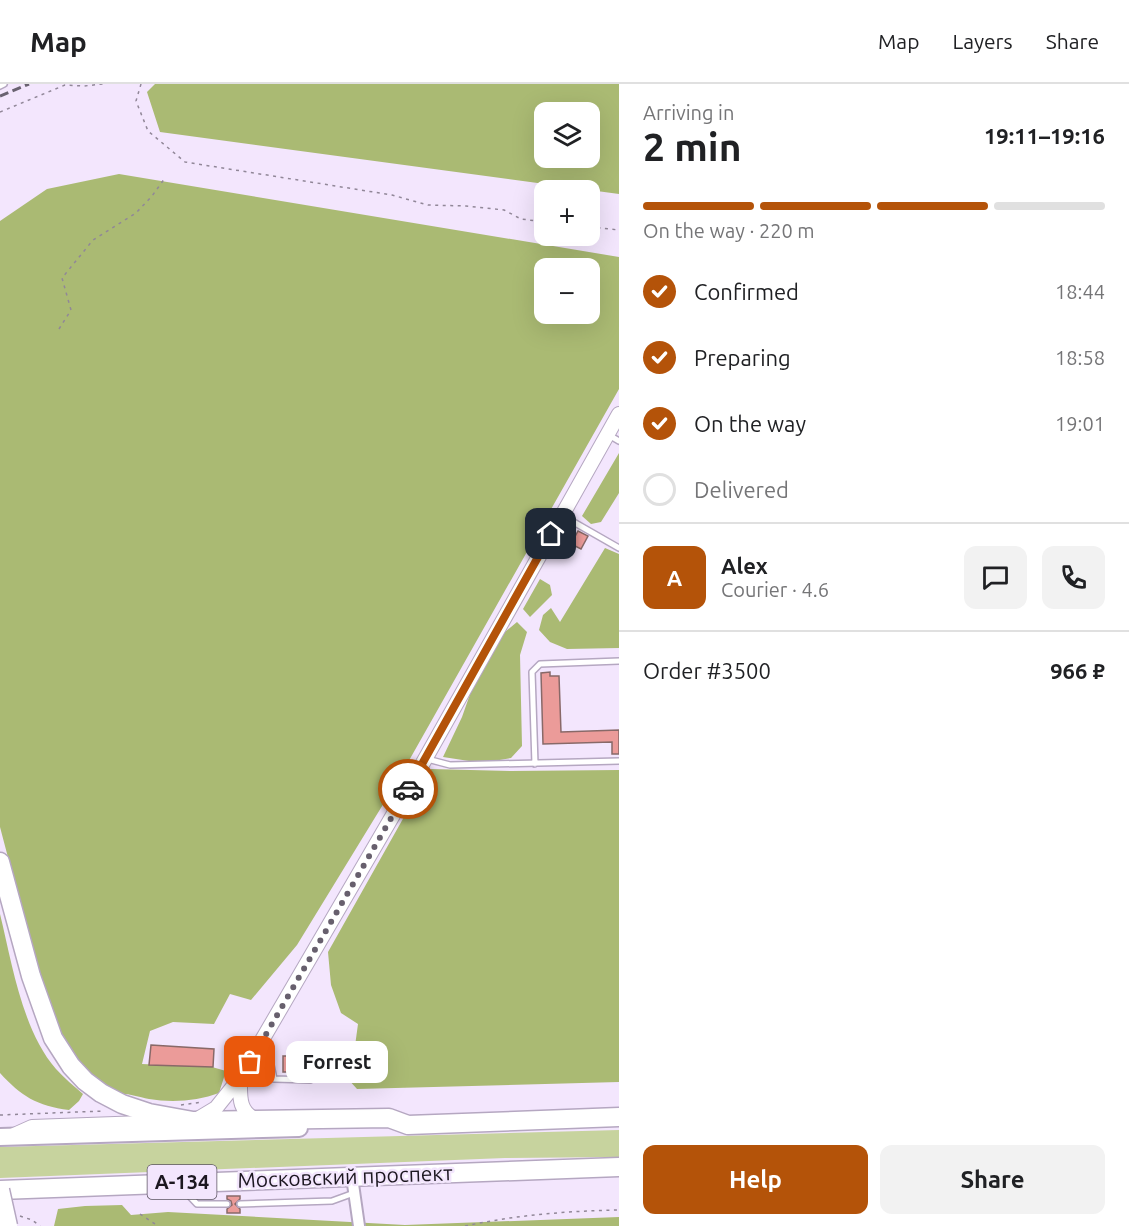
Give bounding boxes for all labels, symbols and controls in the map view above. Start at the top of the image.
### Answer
text: Map [30,26,87,57]
text: Map [878,29,919,53]
text: Layers [952,29,1013,53]
text: Share [1046,29,1099,53]
text: Arriving in [643,101,734,124]
map controls [534,102,600,324]
button: layers [534,102,600,168]
text: 19:11–19:16 [984,123,1105,148]
text: 2 min [643,125,742,168]
button: + [534,180,600,246]
text: On the way · 220 m [643,219,815,242]
button: − [534,258,600,324]
icon: check [643,275,676,308]
text: Confirmed [694,279,799,304]
text: 18:44 [1055,280,1105,303]
icon: check [643,341,676,374]
text: Preparing [694,345,791,370]
text: 18:58 [1055,346,1105,369]
icon: check [643,407,676,440]
text: On the way [694,411,806,436]
text: 19:01 [1055,412,1105,435]
text: Delivered [694,477,789,502]
pin [525,508,576,559]
icon: home [534,517,567,550]
button: chat [964,546,1027,609]
button: phone [1042,546,1105,609]
text: Alex [721,553,768,578]
text: A [667,565,682,590]
text: Courier · 4.6 [721,578,829,601]
text: Order #3500 [643,658,771,683]
text: 966 ₽ [1050,658,1105,683]
courier [378,759,438,819]
icon: car [392,773,425,806]
pin [224,1036,275,1087]
callout: Forrest [286,1041,388,1083]
icon: bag [233,1045,266,1078]
text: Forrest [303,1050,372,1073]
button: Help [643,1145,868,1214]
button: Share [880,1145,1105,1214]
street label: Московский проспект [237,1160,454,1192]
road number: А-134 [148,1165,216,1199]

